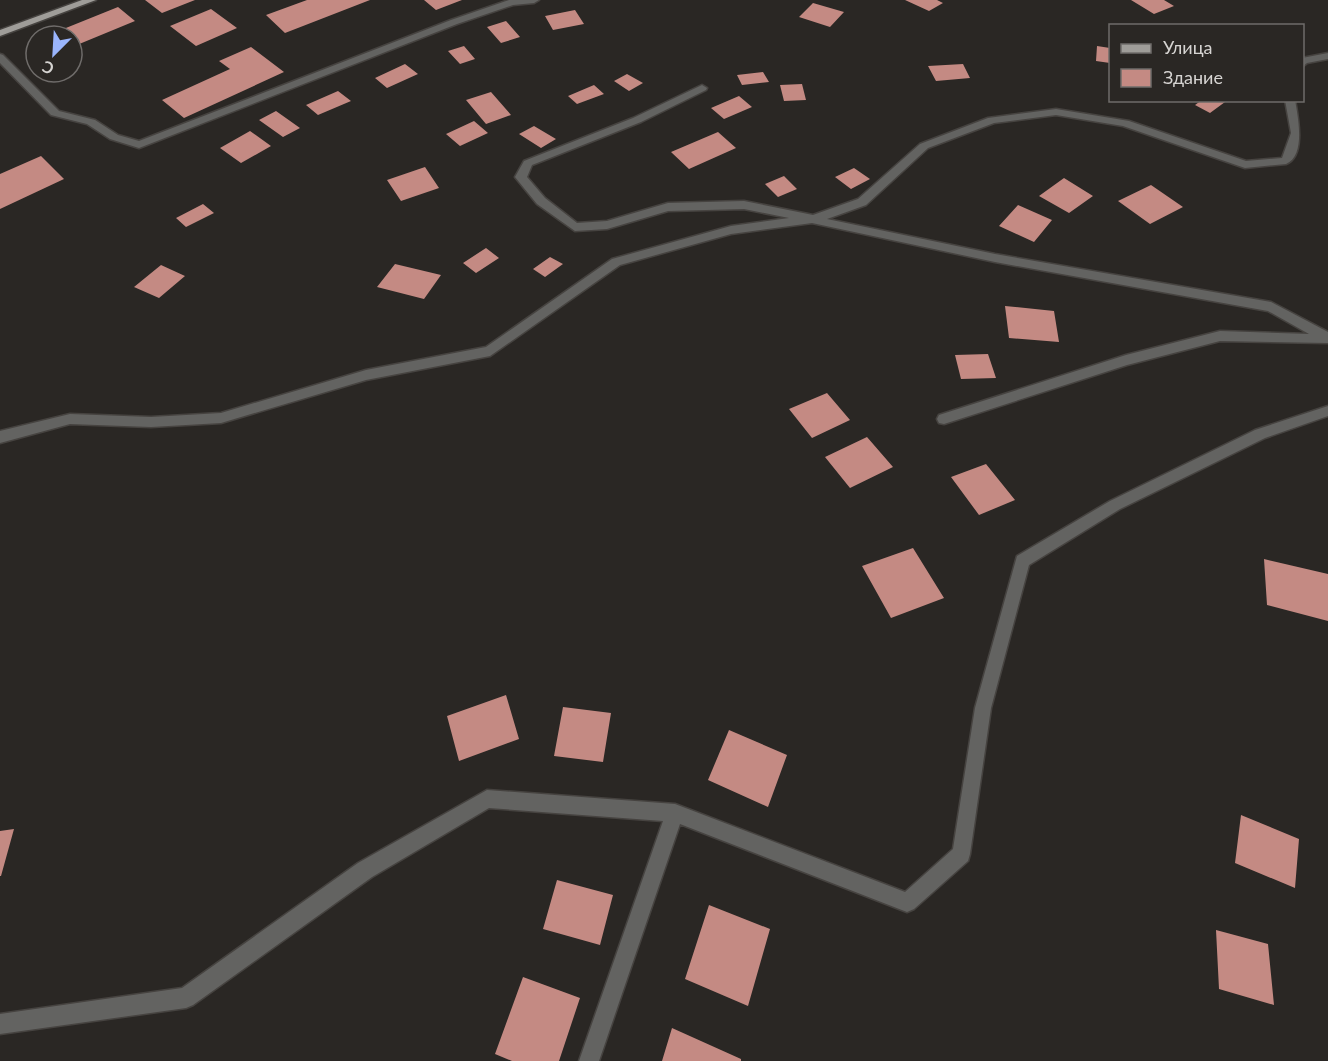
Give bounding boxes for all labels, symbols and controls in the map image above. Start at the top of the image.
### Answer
north arrow [24,24,84,84]
legend [1109,24,1304,102]
text: Улица [1163,36,1213,58]
text: С [39,57,56,79]
text: Здание [1163,66,1223,88]

